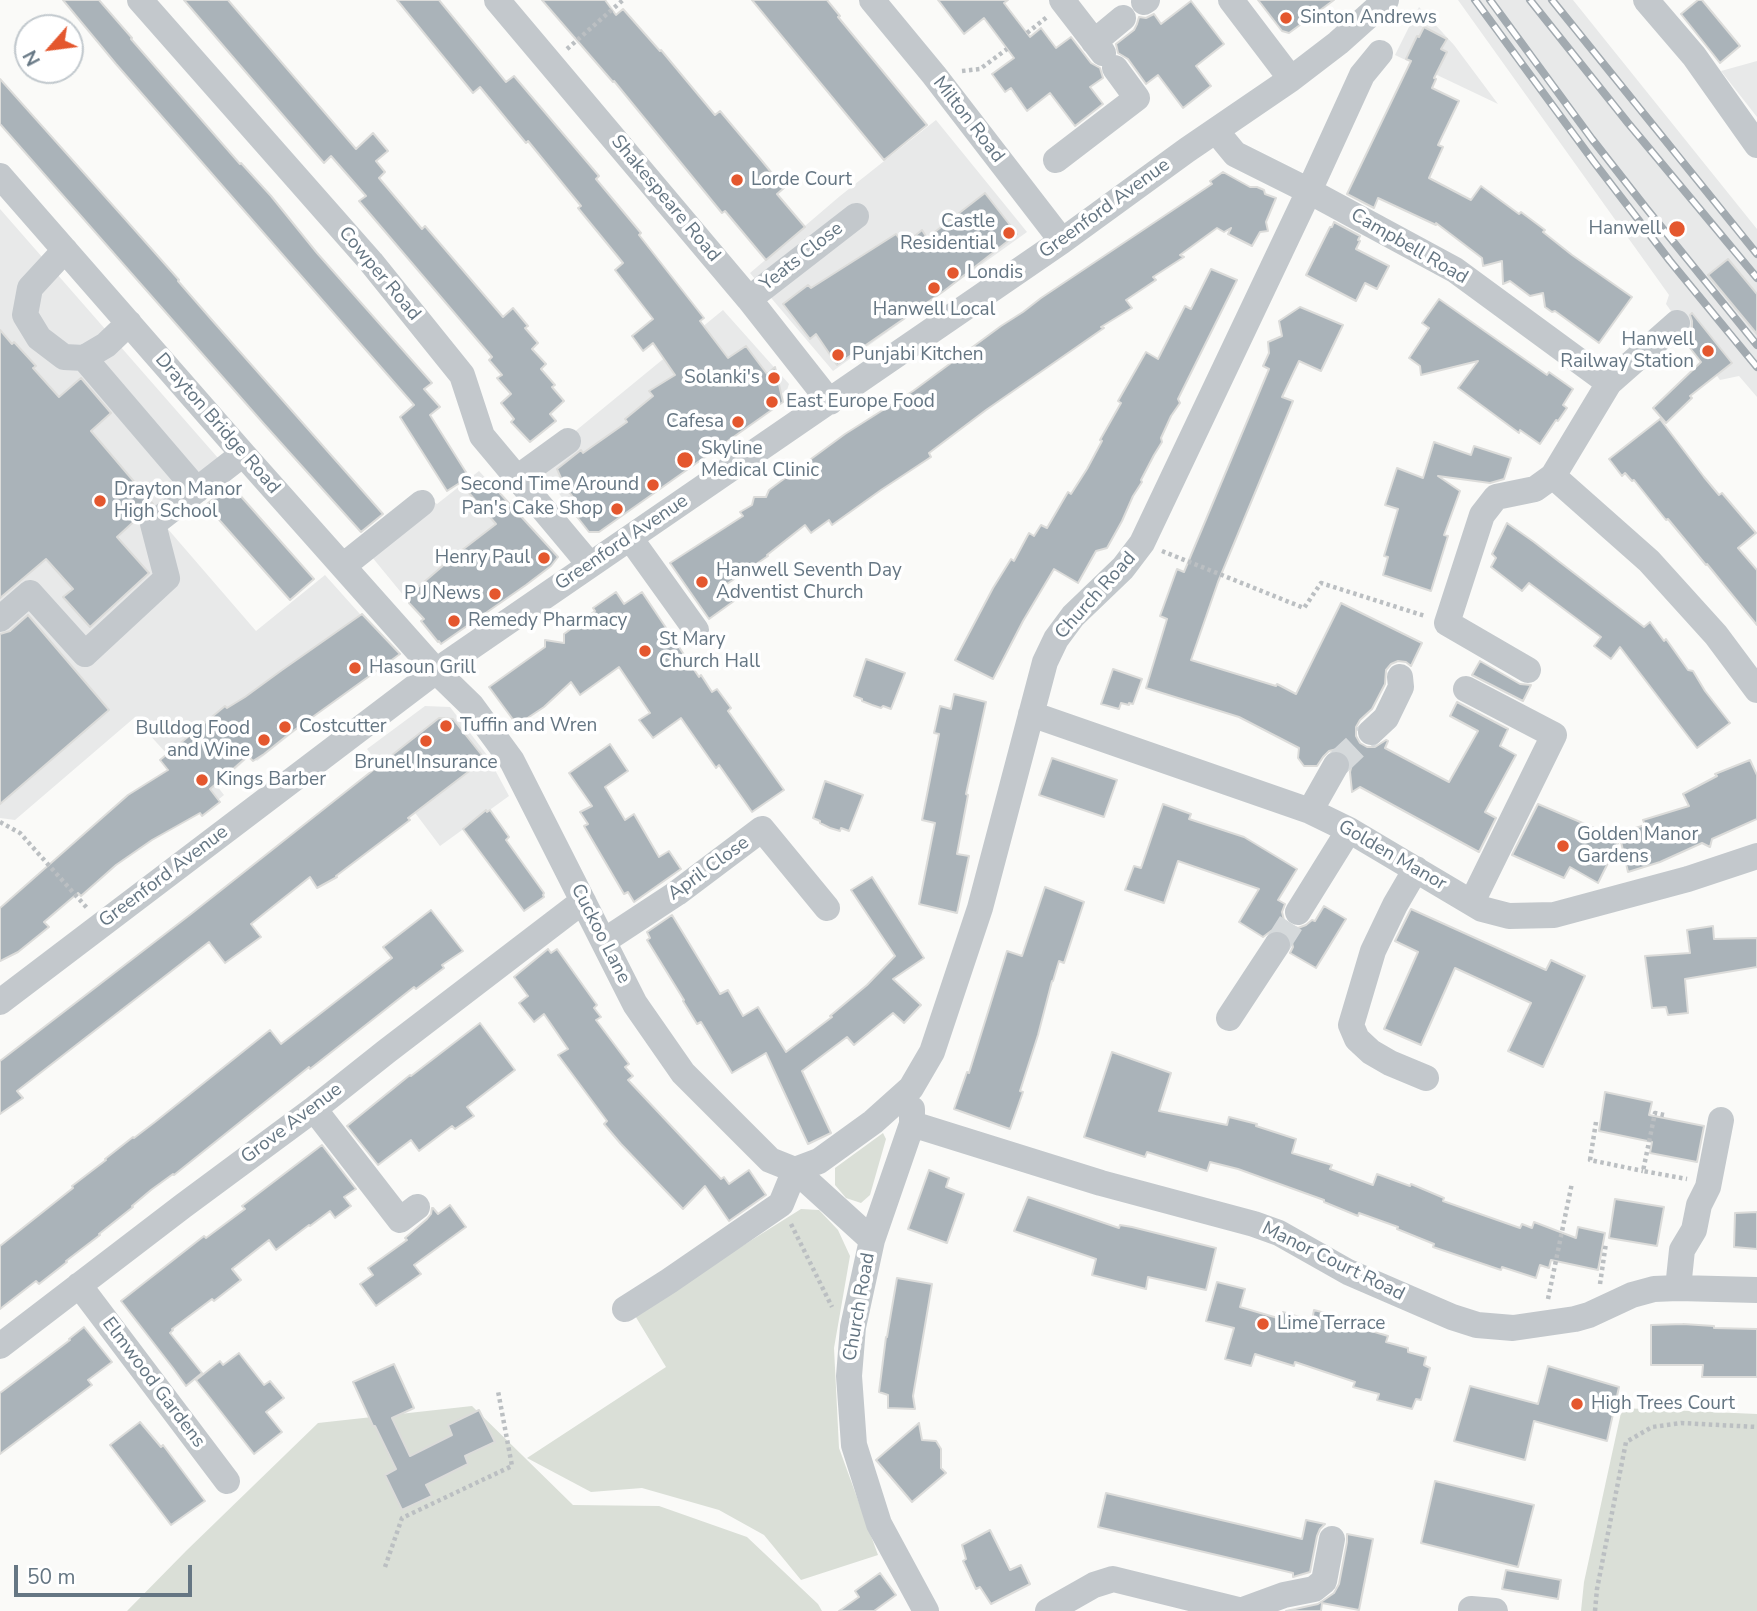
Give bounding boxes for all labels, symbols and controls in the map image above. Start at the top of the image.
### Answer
place label: Sinton Andrews [1300,7,1437,29]
marker: Sinton Andrews [1278,10,1294,26]
north arrow [14,14,84,84]
text: N [17,46,47,70]
street label: Milton Road [927,72,1009,168]
street label: Shakespeare Road [605,131,725,267]
street label: Greenford Avenue [1035,154,1175,264]
place label: Lorde Court [751,169,852,191]
marker: Lorde Court [729,172,745,188]
street label: Campbell Road [1346,204,1472,290]
place label: Castle Residential [900,211,995,255]
street label: Yeats Close [756,218,848,296]
place label: Hanwell [1589,218,1661,240]
marker: Hanwell [1667,219,1687,239]
street label: Cowper Road [333,222,425,326]
marker: Castle Residential [1001,225,1017,241]
place label: Londis [967,262,1023,284]
marker: Londis [945,265,961,281]
marker: Hanwell Local [926,280,942,296]
place label: Hanwell Local [873,299,995,321]
place label: Hanwell Railway Station [1560,329,1694,373]
marker: Hanwell Railway Station [1700,343,1716,359]
place label: Punjabi Kitchen [852,344,984,366]
marker: Punjabi Kitchen [830,347,846,363]
street label: Drayton Bridge Road [150,349,284,499]
place label: Solanki's [684,367,760,389]
marker: Solanki's [766,370,782,386]
place label: East Europe Food [786,391,935,413]
marker: East Europe Food [764,394,780,410]
place label: Cafesa [666,411,724,433]
marker: Cafesa [730,414,746,430]
place label: Skyline Medical Clinic [701,438,819,482]
marker: Skyline Medical Clinic [675,450,695,470]
place label: Second Time Around [461,474,639,496]
marker: Second Time Around [645,477,661,493]
place label: Drayton Manor High School [114,479,242,523]
street label: Greenford Avenue [551,490,693,596]
marker: Drayton Manor High School [92,493,108,509]
place label: Pan's Cake Shop [461,498,603,520]
marker: Pan's Cake Shop [609,501,625,517]
place label: Henry Paul [435,547,530,569]
street label: Church Road [1051,548,1141,644]
marker: Henry Paul [536,550,552,566]
place label: Hanwell Seventh Day Adventist Church [716,560,902,604]
marker: Hanwell Seventh Day Adventist Church [694,574,710,590]
place label: P J News [404,583,481,605]
marker: P J News [487,586,503,602]
place label: Remedy Pharmacy [468,610,627,632]
marker: Remedy Pharmacy [446,613,462,629]
place label: St Mary Church Hall [659,629,760,673]
marker: St Mary Church Hall [637,643,653,659]
place label: Hasoun Grill [369,657,476,679]
marker: Hasoun Grill [347,660,363,676]
place label: Tuffin and Wren [460,715,597,737]
place label: Costcutter [299,716,387,738]
place label: Bulldog Food and Wine [135,718,250,762]
marker: Tuffin and Wren [438,718,454,734]
marker: Costcutter [277,719,293,735]
marker: Bulldog Food and Wine [256,732,272,748]
marker: Brunel Insurance [418,733,434,749]
place label: Brunel Insurance [354,752,498,774]
place label: Kings Barber [216,769,326,791]
marker: Kings Barber [194,772,210,788]
street label: Golden Manor [1334,816,1450,896]
street label: Greenford Avenue [95,821,233,933]
place label: Golden Manor Gardens [1577,824,1698,868]
street label: April Close [664,832,754,906]
marker: Golden Manor Gardens [1555,838,1571,854]
street label: Cuckoo Lane [565,880,635,988]
street label: Grove Avenue [237,1079,347,1169]
street label: Manor Court Road [1258,1218,1408,1306]
street label: Church Road [839,1251,881,1363]
street label: Elmwood Gardens [97,1313,209,1453]
place label: Lime Terrace [1277,1313,1385,1335]
marker: Lime Terrace [1255,1316,1271,1332]
place label: High Trees Court [1591,1393,1735,1415]
marker: High Trees Court [1569,1396,1585,1412]
scale bar [18,1552,196,1596]
text: 50 m [27,1563,76,1591]

